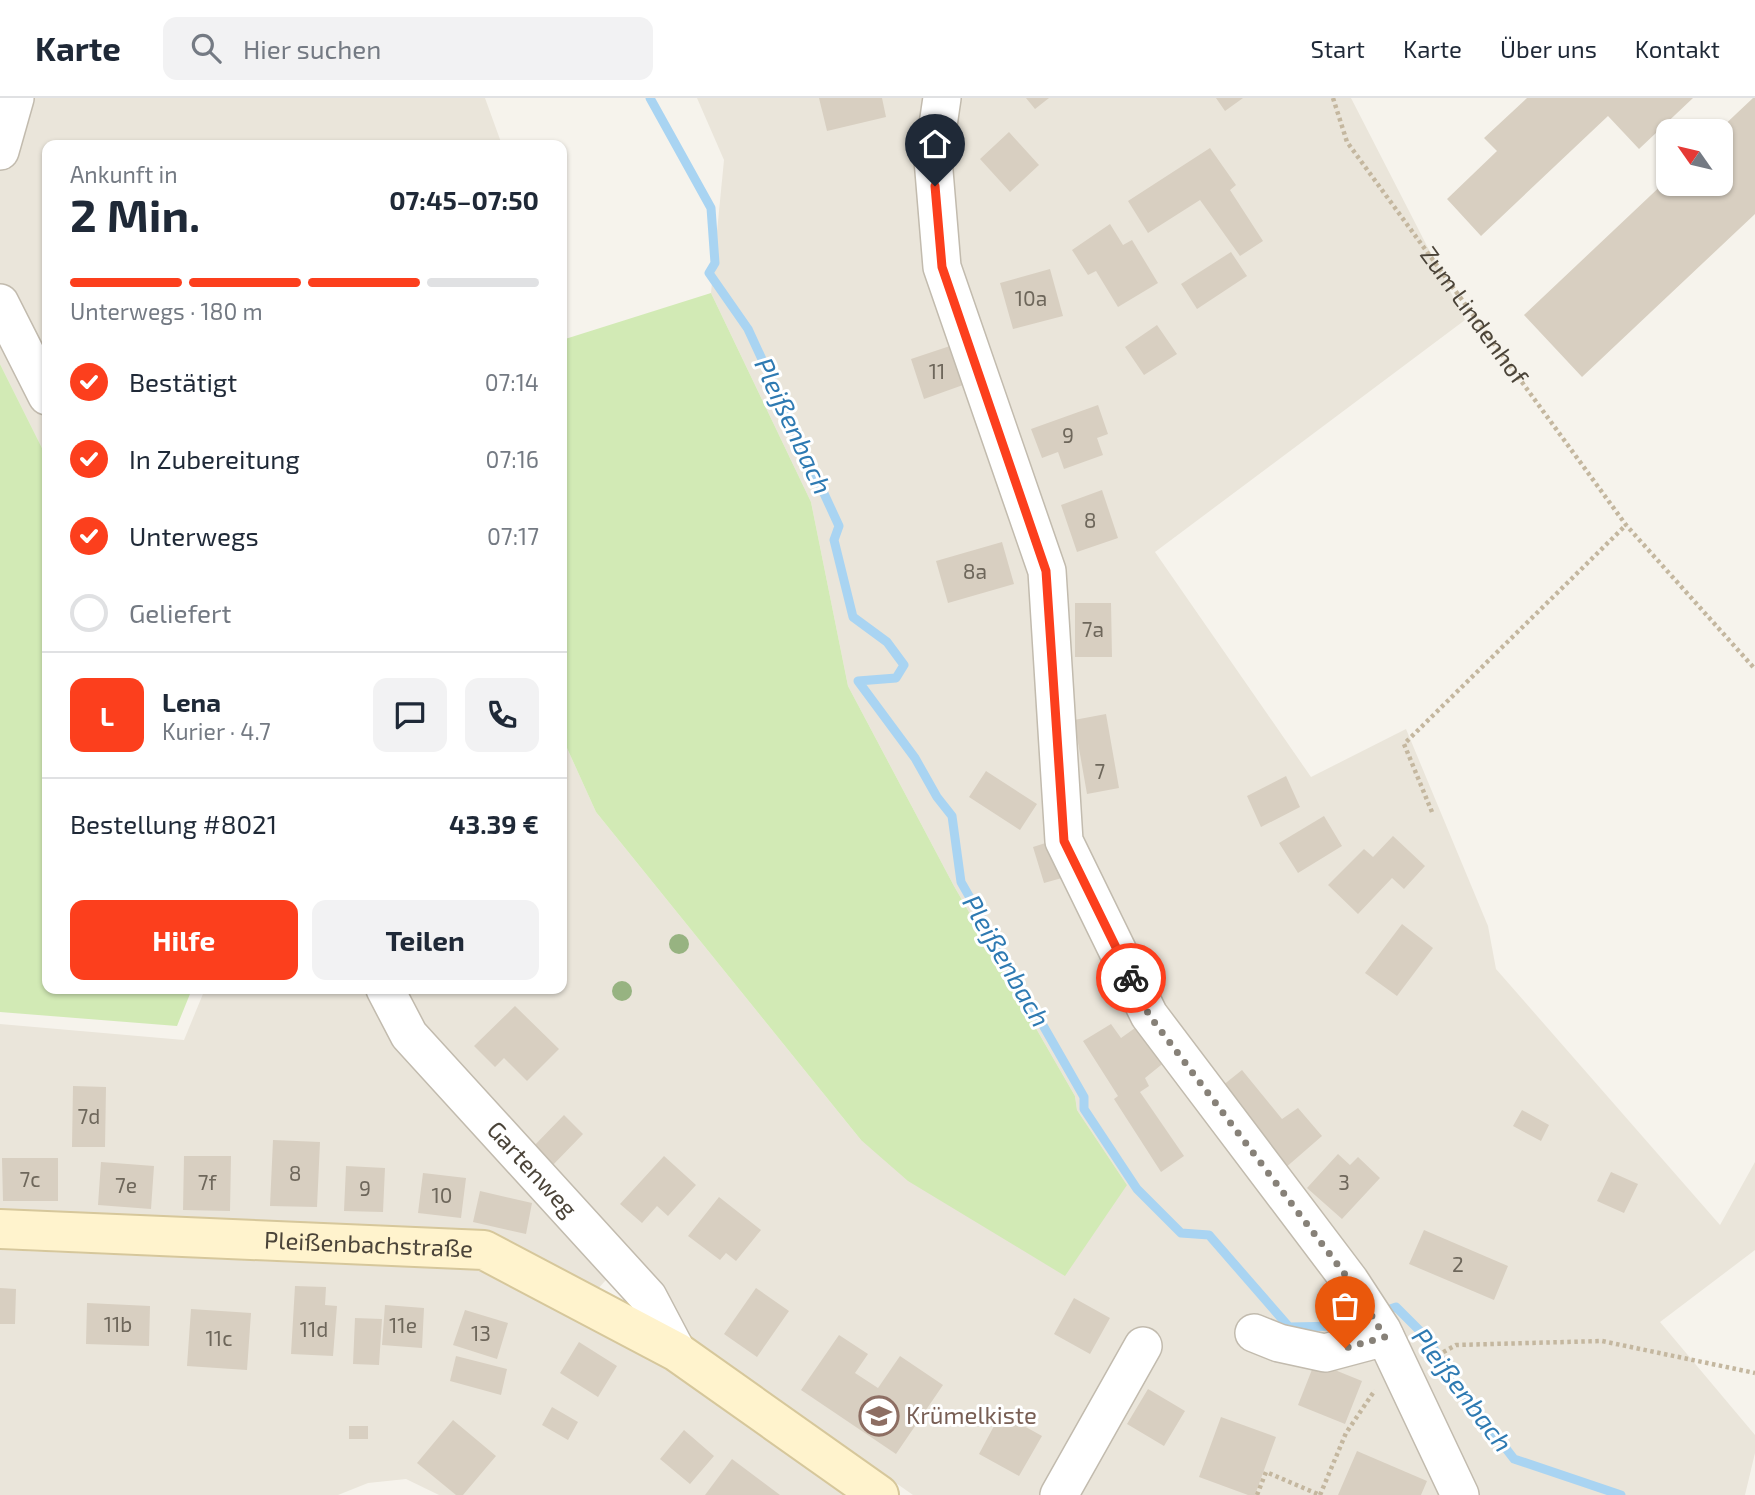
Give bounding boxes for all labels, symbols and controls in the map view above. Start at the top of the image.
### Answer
search box [163,17,653,80]
text: Karte [35,28,121,68]
icon: search [187,29,225,67]
text: Hier suchen [243,33,381,64]
text: Start [1311,34,1365,63]
text: Karte [1403,34,1462,63]
text: Über uns [1500,34,1597,63]
text: Kontakt [1635,34,1720,63]
pin [905,114,965,186]
north arrow [1656,119,1732,196]
map controls [1656,119,1733,196]
icon: home [916,125,954,163]
text: Ankunft in [70,160,178,188]
text: 07:45–07:50 [389,184,539,215]
text: 2 Min. [70,186,200,241]
street label: Zum Lindenhof [1415,240,1535,390]
house number: 10a [1015,285,1047,310]
text: Unterwegs · 180 m [70,297,263,325]
water label: Pleißenbach [749,352,839,499]
house number: 11 [929,358,945,383]
icon: check [70,363,108,401]
text: Bestätigt [129,366,237,397]
text: 07:14 [485,368,539,396]
house number: 9 [1062,422,1074,447]
icon: check [70,440,108,478]
text: In Zubereitung [129,443,300,474]
text: 07:16 [486,445,539,473]
house number: 8 [1084,507,1096,532]
icon: check [70,517,108,555]
text: Unterwegs [129,520,259,551]
text: 07:17 [487,522,539,550]
house number: 8a [963,558,987,583]
text: Geliefert [129,597,231,628]
house number: 7a [1082,616,1104,641]
button: chat [373,678,447,752]
button: phone [465,678,539,752]
text: Lena [162,686,221,717]
text: L [100,700,114,731]
text: Kurier · 4.7 [162,717,271,745]
house number: 7 [1095,758,1106,783]
text: Bestellung #8021 [70,808,277,839]
text: 43.39 € [449,808,539,839]
water label: Pleißenbach [957,889,1058,1032]
button: Hilfe [70,900,298,980]
button: Teilen [312,900,539,980]
courier [1096,943,1166,1013]
icon: bike [1112,959,1150,997]
house number: 7d [78,1103,100,1128]
street label: Gartenweg [482,1114,584,1223]
house number: 8 [289,1160,301,1185]
house number: 7c [19,1166,41,1191]
house number: 7f [198,1169,217,1194]
house number: 3 [1338,1169,1350,1194]
house number: 7e [115,1172,137,1197]
house number: 9 [359,1175,371,1200]
house number: 10 [431,1182,453,1207]
street label: Pleißenbachstraße [264,1224,474,1263]
house number: 2 [1452,1251,1464,1276]
pin [1315,1276,1375,1348]
icon: bag [1326,1287,1364,1325]
house number: 11b [104,1311,132,1336]
house number: 11e [389,1312,417,1337]
house number: 11d [300,1316,328,1341]
house number: 13 [471,1320,491,1345]
water label: Pleißenbach [1407,1321,1520,1457]
house number: 11c [206,1325,233,1350]
school or university icon: Krümelkiste [858,1395,900,1437]
place label: Krümelkiste [906,1400,1037,1429]

